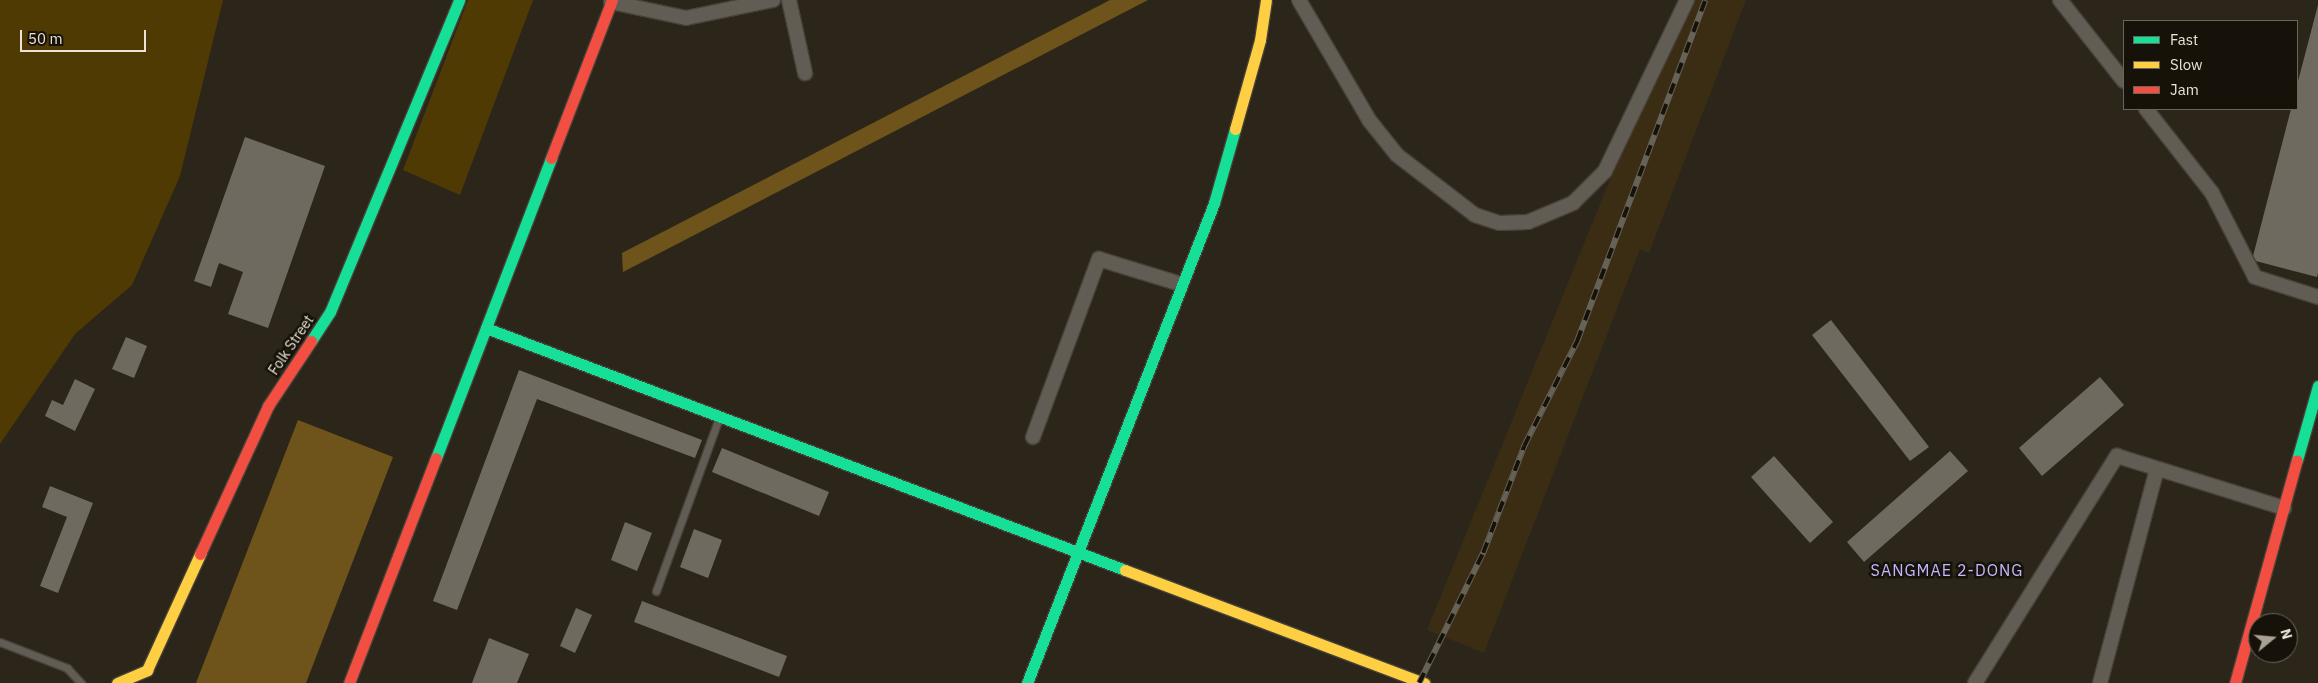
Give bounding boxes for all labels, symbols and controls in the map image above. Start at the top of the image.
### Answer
scale bar [22,20,149,52]
legend [2123,20,2298,110]
text: 50 m [28,29,63,48]
text: Fast [2170,30,2198,49]
text: Slow [2170,55,2203,74]
text: Jam [2170,80,2199,99]
street label: Folk Street [265,312,317,378]
district label: SANGMAE 2-DONG [1869,560,2025,580]
north arrow [2248,613,2298,663]
text: N [2276,626,2296,641]

